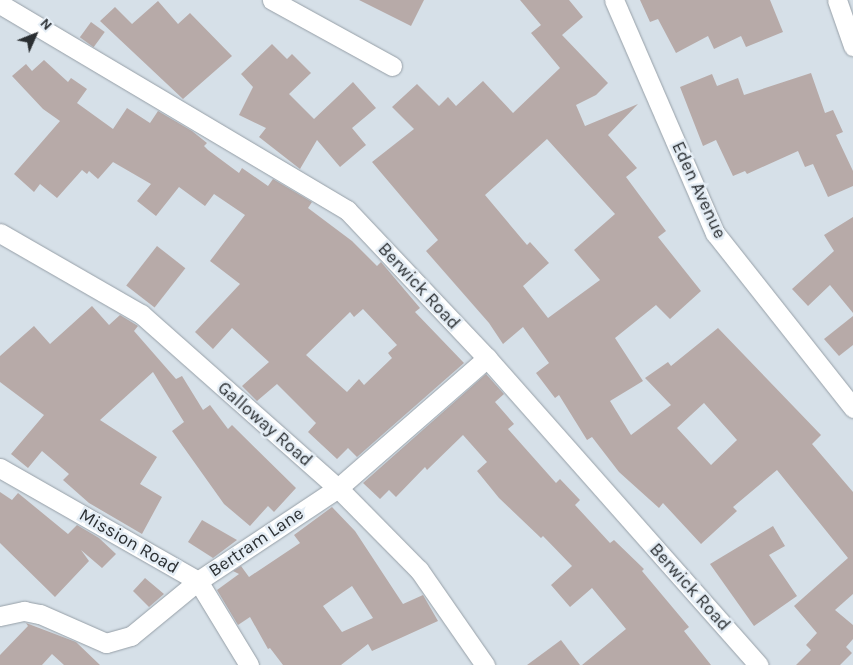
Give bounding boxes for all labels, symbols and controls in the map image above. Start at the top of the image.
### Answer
north arrow [10,10,60,60]
text: N [37,15,56,34]
street label: Eden Avenue [667,138,731,242]
street label: Berwick Road [373,238,465,334]
street label: Galloway Road [213,377,317,471]
street label: Bertram Lane [205,502,307,582]
street label: Mission Road [75,504,183,578]
street label: Berwick Road [645,539,735,635]

